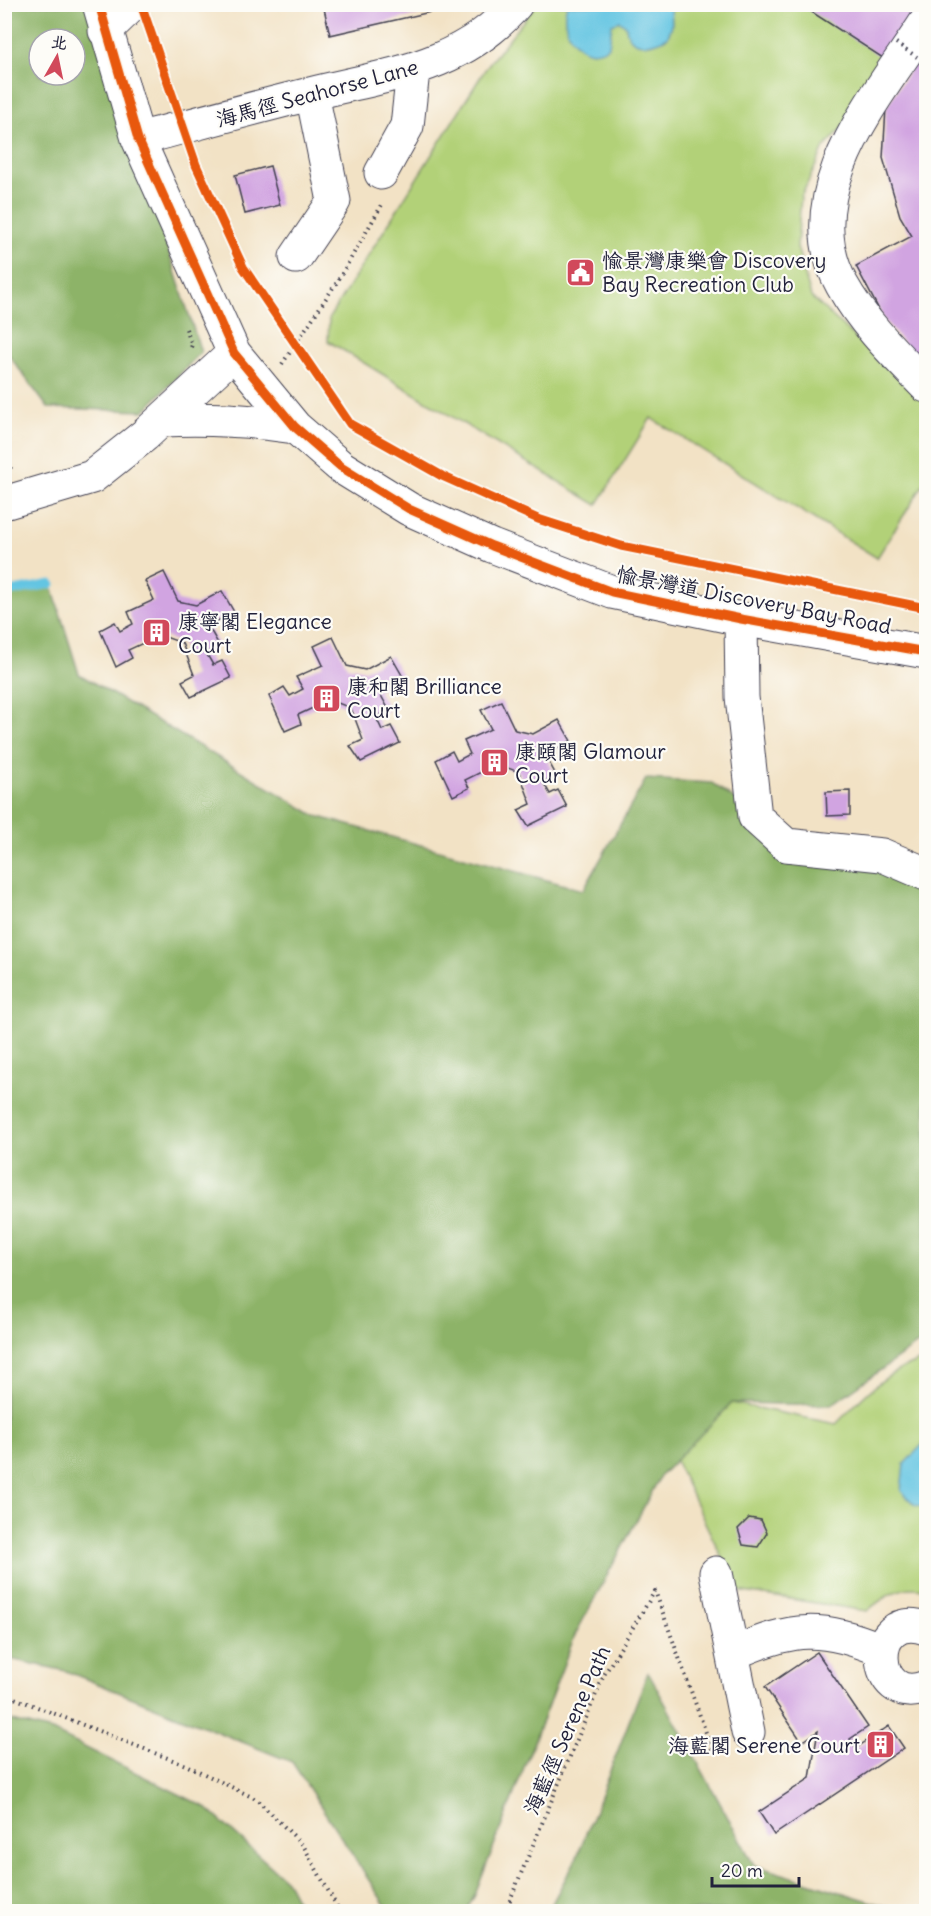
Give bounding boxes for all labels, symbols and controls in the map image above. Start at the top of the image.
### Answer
north arrow [27,27,87,87]
text: 北 [50,31,69,53]
street label: 海馬徑 Seahorse Lane [213,53,421,133]
place label: 愉景灣康樂會 Discovery Bay Recreation Club [602,247,826,298]
public building icon: 愉景灣康樂會 Discovery Bay Recreation Club [565,256,597,288]
street label: 愉景灣道 Discovery Bay Road [614,560,894,640]
place label: 康寧閣 Elegance Court [178,608,332,659]
building icon: 康寧閣 Elegance Court [141,617,173,649]
place label: 康和閣 Brilliance Court [347,673,502,724]
building icon: 康和閣 Brilliance Court [310,682,342,714]
place label: 康頤閣 Glamour Court [515,738,666,789]
building icon: 康頤閣 Glamour Court [478,747,510,779]
street label: 海藍徑 Serene Path [518,1641,616,1819]
building icon: 海藍閣 Serene Court [865,1729,897,1761]
place label: 海藍閣 Serene Court [668,1732,860,1759]
scale bar [712,1850,799,1888]
text: 20 m [721,1859,763,1882]

